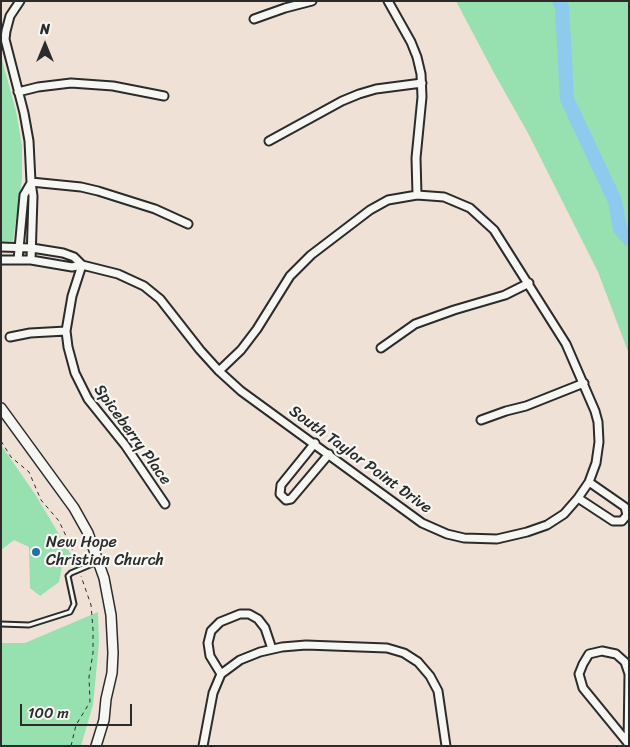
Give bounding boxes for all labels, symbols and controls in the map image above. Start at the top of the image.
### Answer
text: N [40,17,50,42]
north arrow [20,20,70,70]
street label: Spiceberry Place [89,381,175,489]
street label: South Taylor Point Drive [285,402,435,518]
place label: New Hope Christian Church [46,533,164,571]
marker: New Hope Christian Church [30,546,42,558]
scale bar [22,694,135,726]
text: 100 m [28,700,69,726]

